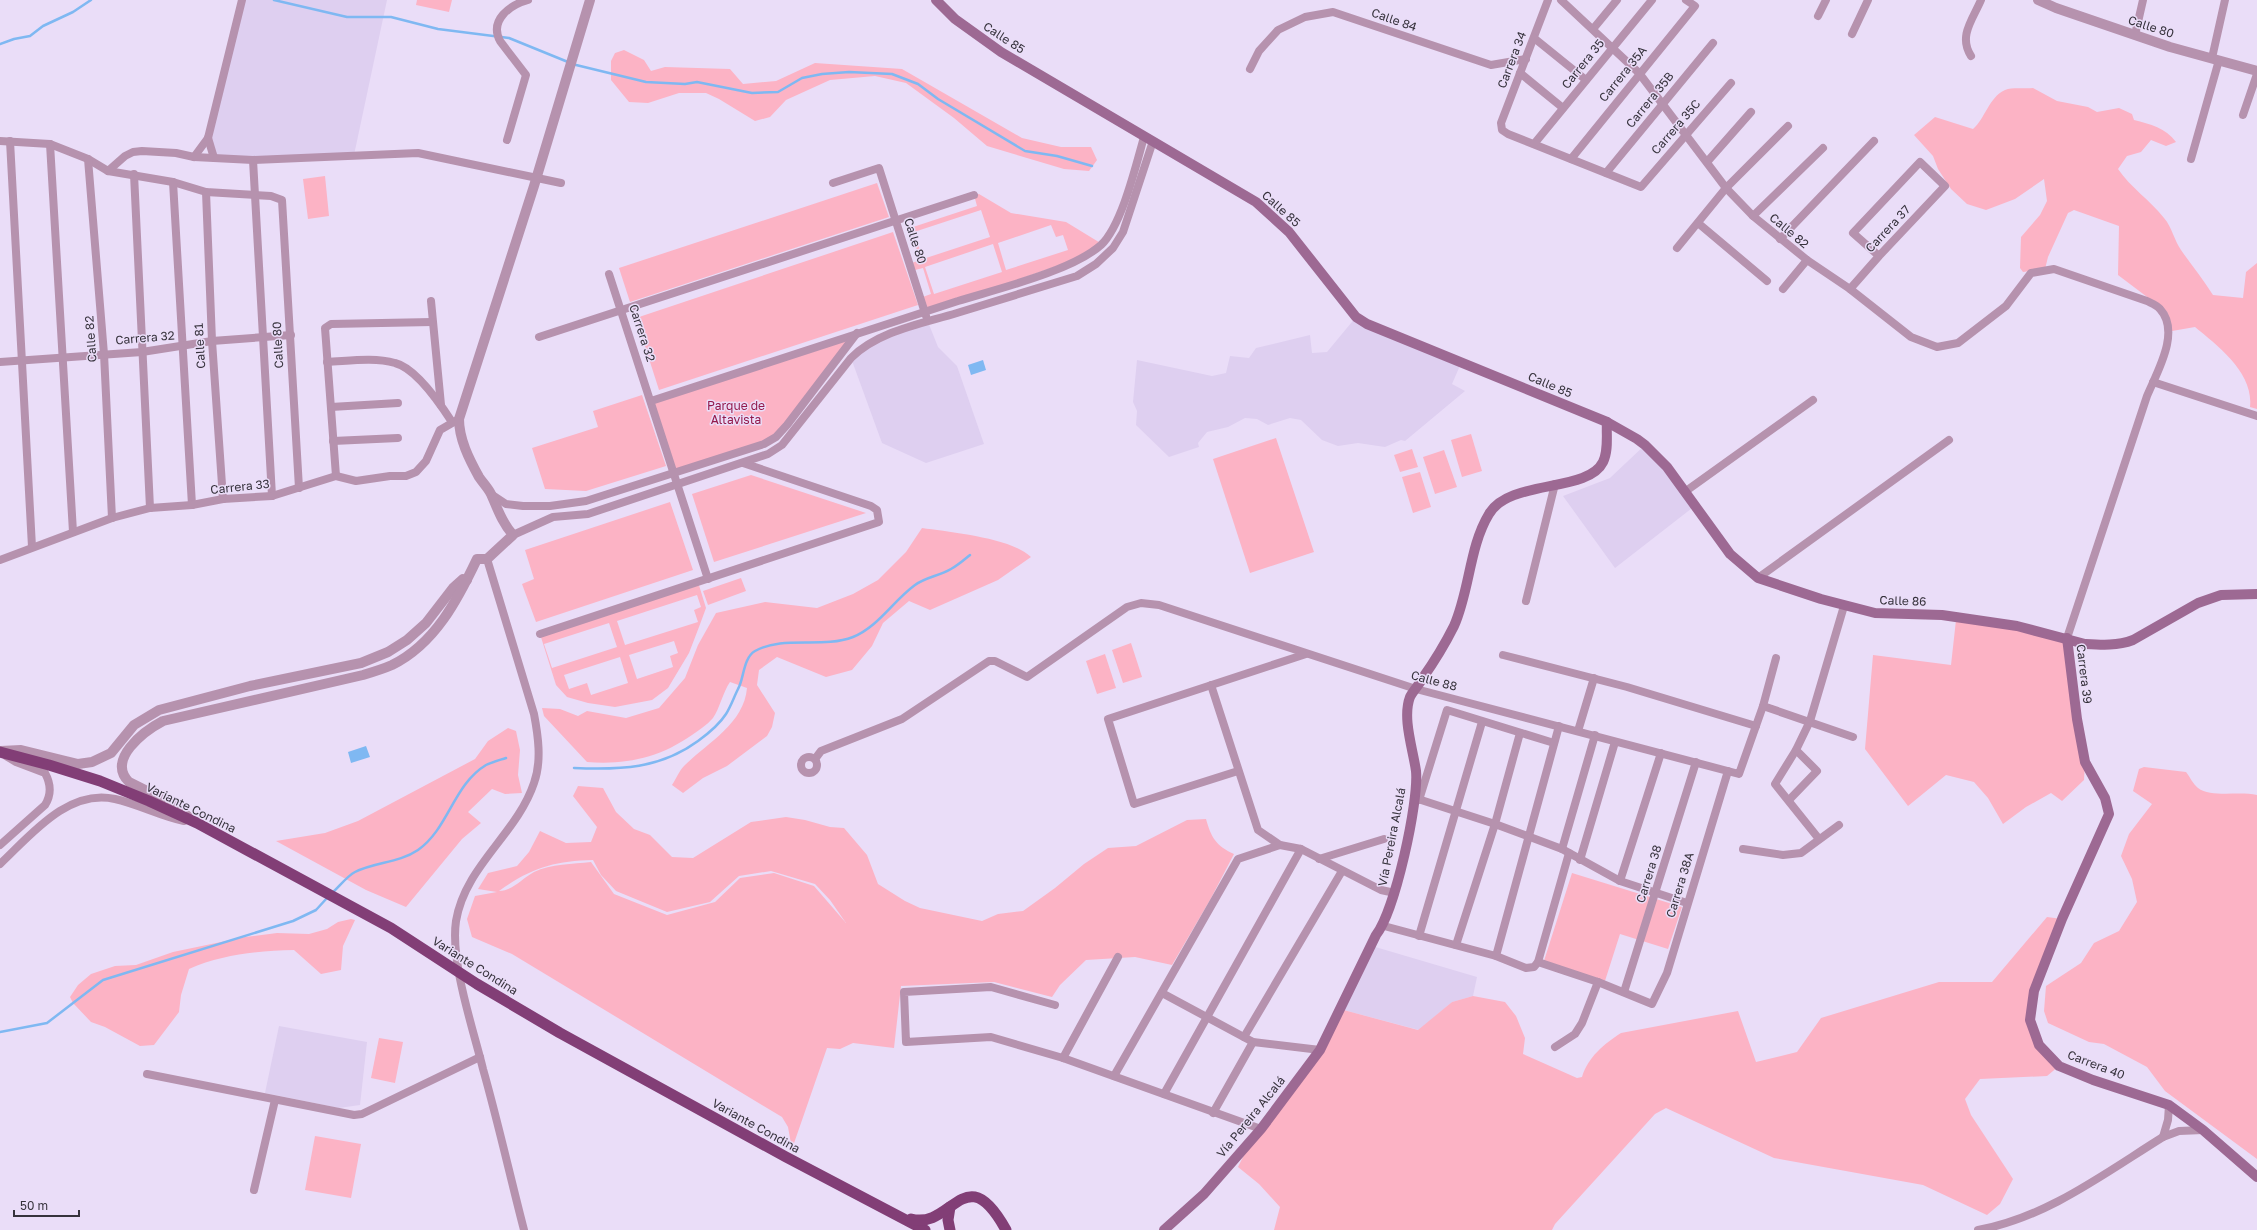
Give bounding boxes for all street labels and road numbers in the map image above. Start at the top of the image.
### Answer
street label: Calle 84 [1369,5,1419,34]
street label: Calle 80 [2126,12,2176,41]
street label: Calle 85 [981,19,1028,57]
street label: Carrera 34 [1494,29,1529,90]
street label: Carrera 35 [1558,36,1607,92]
street label: Carrera 35A [1596,43,1650,105]
street label: Carrera 35B [1623,69,1677,131]
street label: Carrera 35C [1648,96,1703,157]
street label: Calle 85 [1259,187,1304,230]
street label: Carrera 37 [1862,202,1913,255]
street label: Calle 82 [1767,210,1812,251]
street label: Calle 80 [901,216,930,266]
street label: Carrera 32 [626,302,659,363]
street label: Calle 82 [81,315,100,363]
street label: Calle 80 [269,321,286,369]
street label: Calle 81 [191,323,208,369]
street label: Carrera 32 [115,327,175,348]
street label: Calle 85 [1526,369,1575,401]
street label: Carrera 33 [210,476,270,497]
street label: Calle 86 [1879,592,1927,609]
street label: Carrera 39 [2073,643,2096,705]
street label: Calle 88 [1409,667,1459,694]
street label: Variante Condina [144,779,239,836]
street label: Vía Pereira Alcalá [1375,786,1408,888]
street label: Carrera 38 [1633,843,1664,905]
street label: Carrera 38A [1662,850,1697,920]
street label: Variante Condina [430,933,521,998]
street label: Carrera 40 [2065,1047,2127,1082]
street label: Vía Pereira Alcalá [1213,1073,1288,1160]
street label: Variante Condina [710,1095,803,1156]

